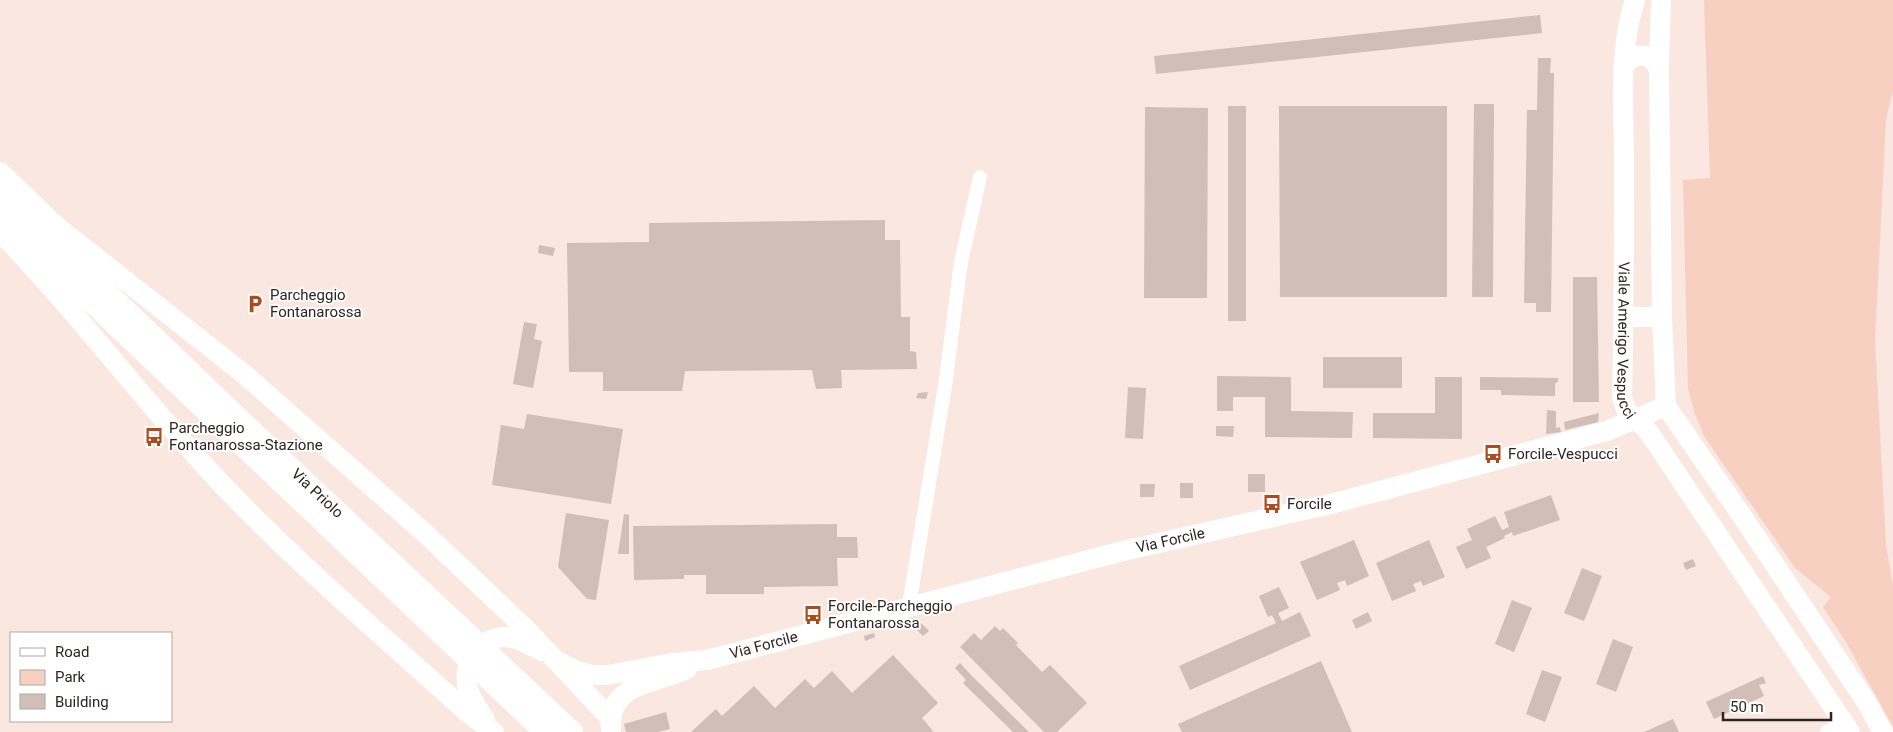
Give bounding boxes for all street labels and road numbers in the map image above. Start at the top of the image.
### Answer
street label: Viale Amerigo Vespucci [1613,262,1639,423]
street label: Via Priolo [288,465,347,522]
street label: Via Forcile [1134,524,1207,557]
street label: Via Forcile [728,628,800,663]

